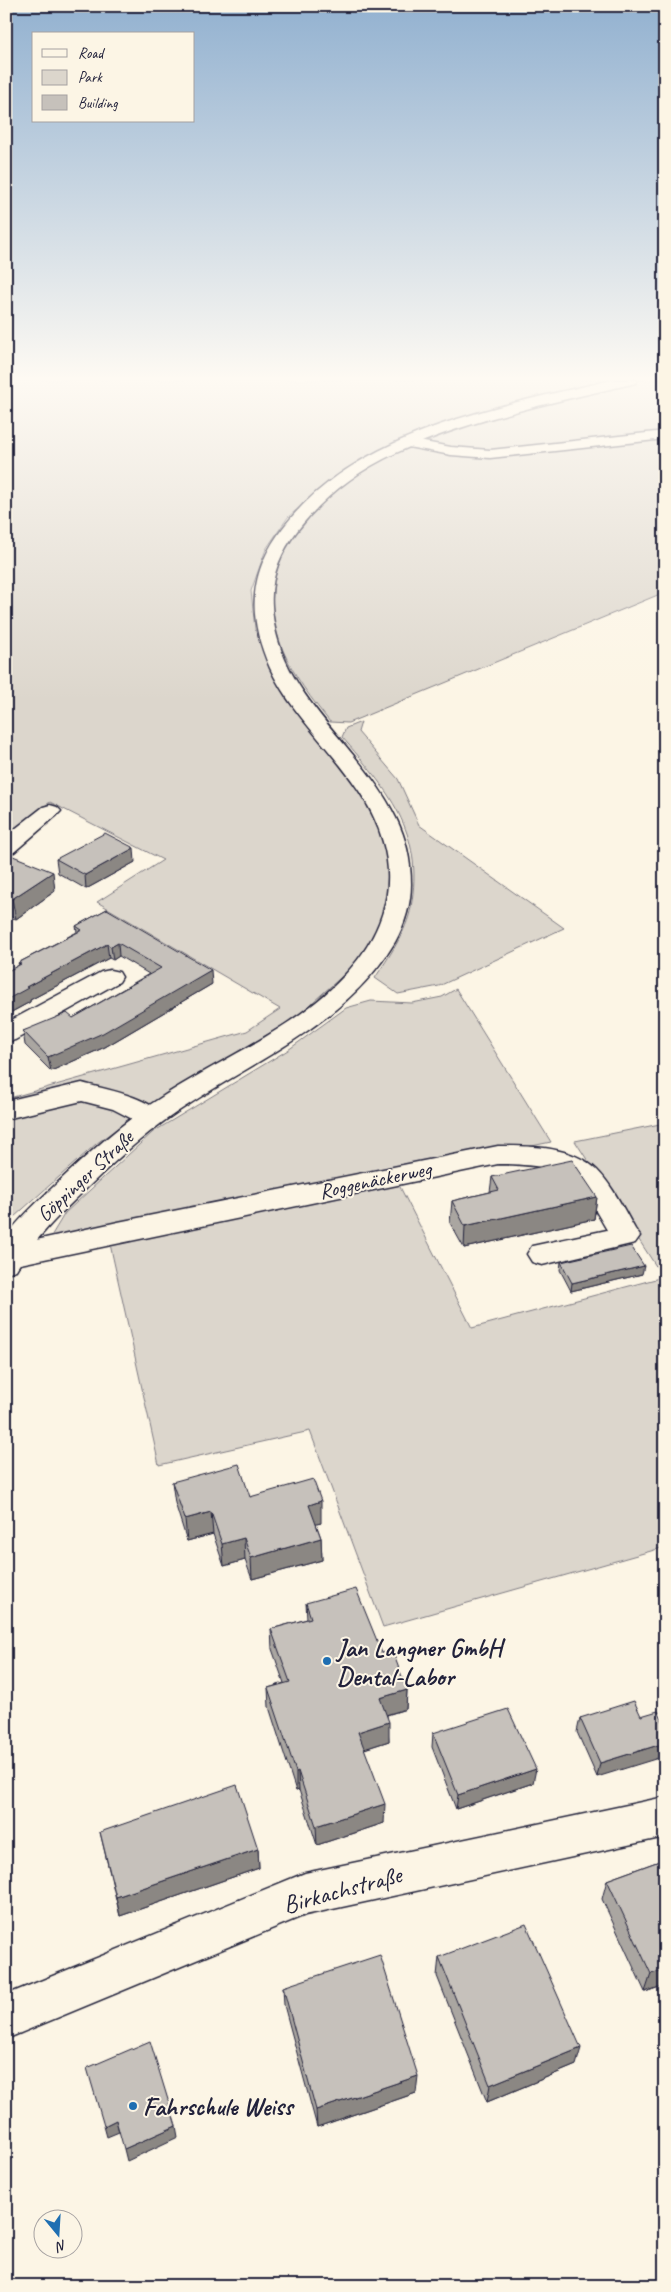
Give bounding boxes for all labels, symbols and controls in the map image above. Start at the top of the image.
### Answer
legend [32,32,195,122]
text: Road [78,44,105,63]
text: Park [78,68,103,87]
text: Building [78,94,118,113]
street label: Göppinger Straße [31,1123,140,1227]
street label: Roggenäckerweg [317,1155,435,1205]
place label: Jan Langner GmbH Dental-Labor [335,1632,506,1693]
marker: Jan Langner GmbH Dental-Labor [321,1655,333,1667]
street label: Birkachstraße [280,1858,407,1921]
place label: Fahrschule Weiss [143,2091,295,2123]
marker: Fahrschule Weiss [127,2100,139,2112]
north arrow [32,2210,82,2260]
text: N [53,2236,69,2256]

